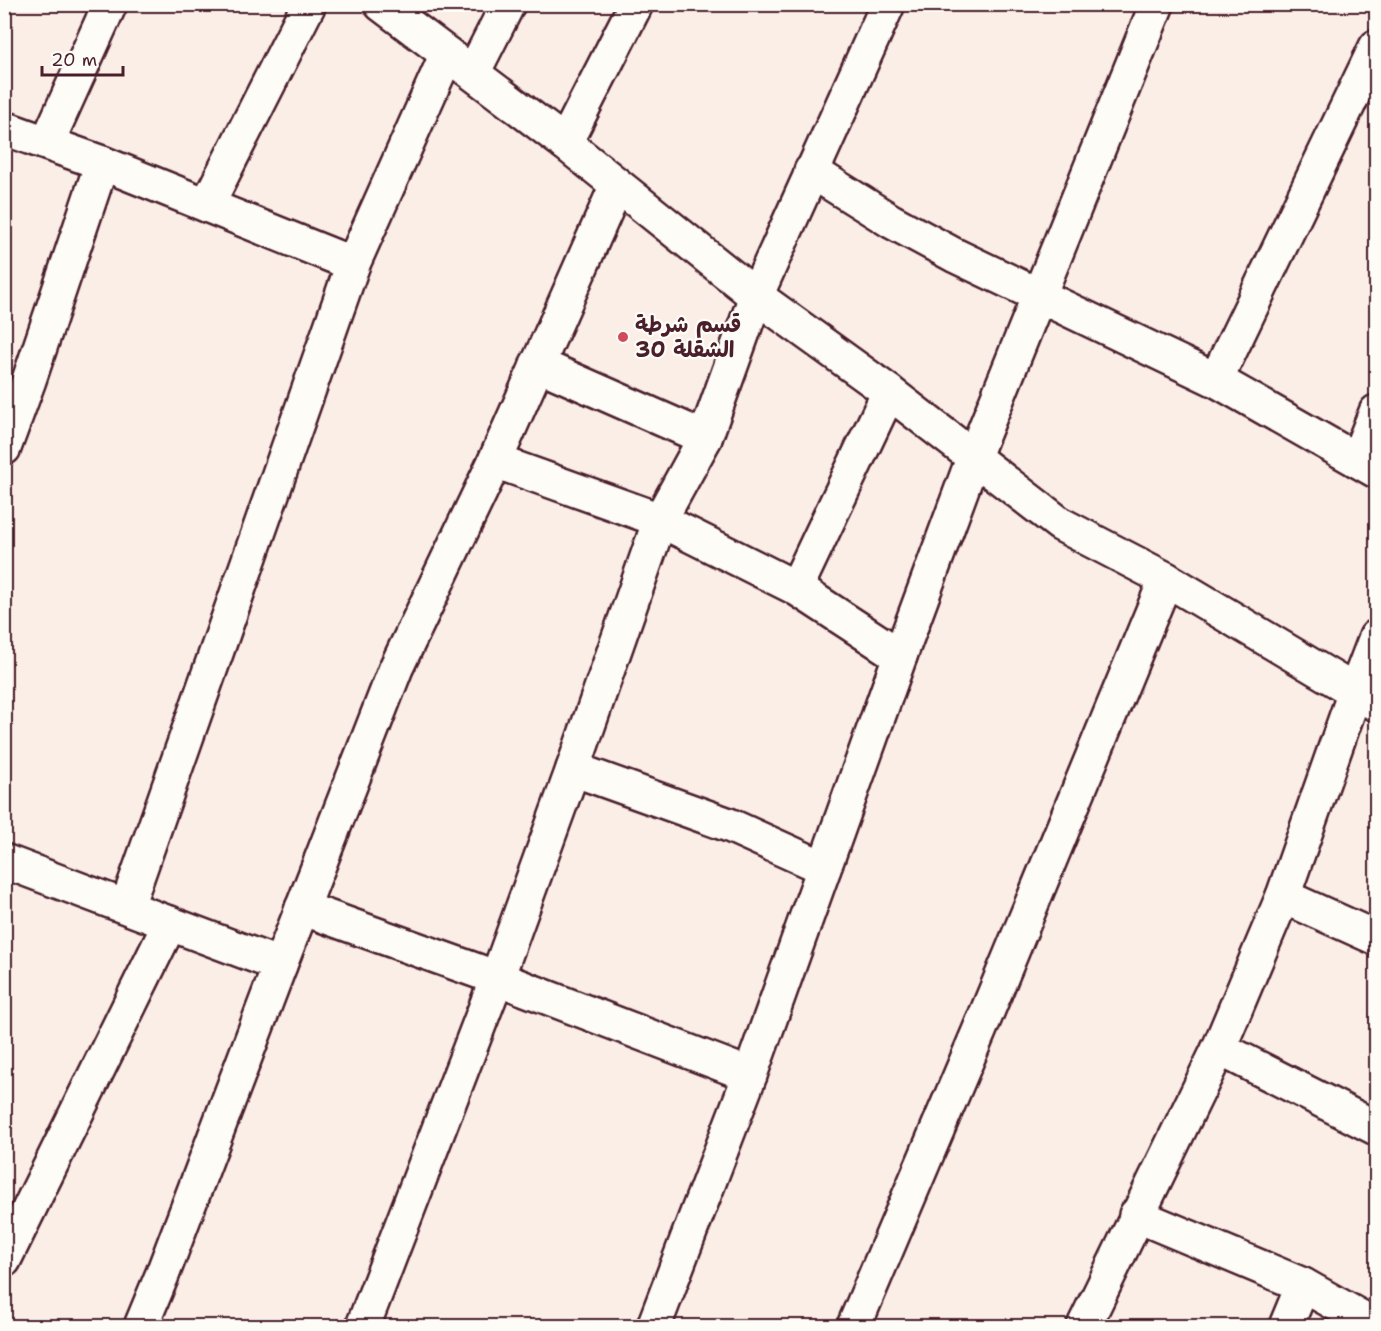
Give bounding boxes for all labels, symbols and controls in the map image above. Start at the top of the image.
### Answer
scale bar [42,39,123,77]
text: 20 m [51,48,97,72]
place label: قسم شرطة الشقلة 30 [635,310,741,364]
marker: قسم شرطة الشقلة 30 [616,330,630,344]

